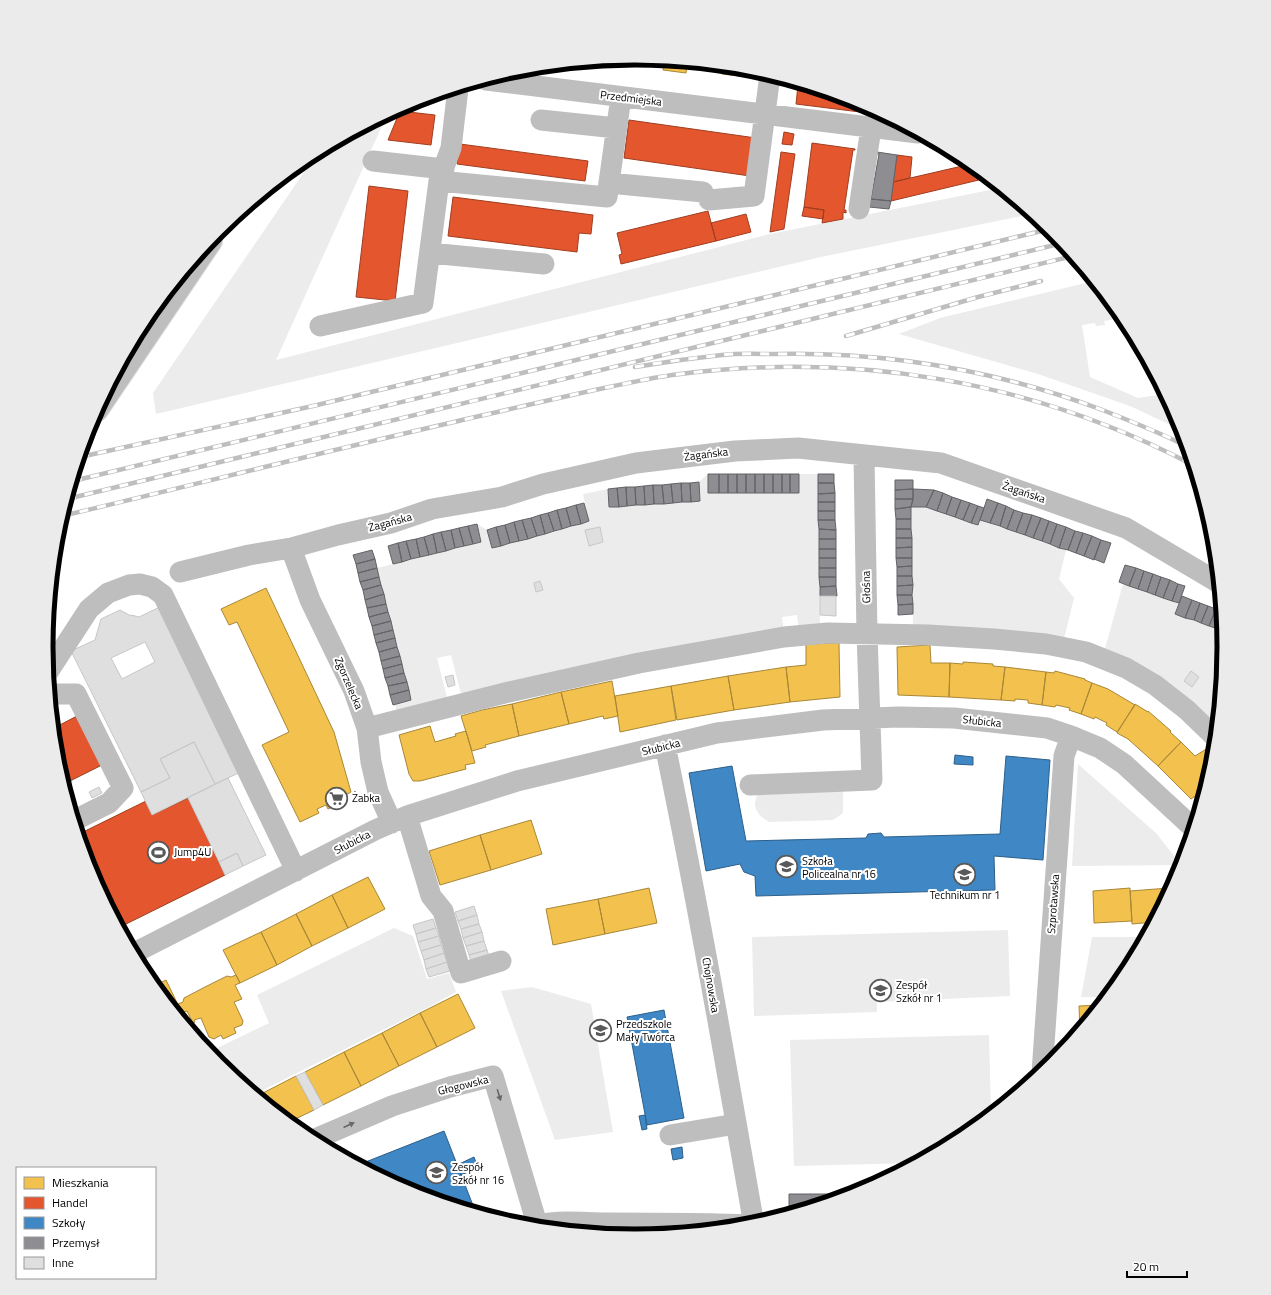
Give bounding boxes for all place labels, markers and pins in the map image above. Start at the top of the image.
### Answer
supermarket icon: Żabka [323,785,349,811]
place label: Żabka [352,790,380,806]
sports icon: Jump4U [145,839,171,865]
place label: Jump4U [174,844,211,860]
place label: Szkoła Policealna nr 16 [802,853,876,882]
school or university icon: Szkoła Policealna nr 16 [774,854,800,880]
school or university icon: Technikum nr 1 [952,862,978,888]
place label: Technikum nr 1 [930,887,1000,903]
place label: Zespół Szkół nr 1 [896,977,942,1006]
school or university icon: Zespół Szkół nr 1 [867,978,893,1004]
place label: Przedszkole Mały Twórca [616,1016,676,1045]
school or university icon: Przedszkole Mały Twórca [588,1017,614,1043]
place label: Zespół Szkół nr 16 [452,1159,504,1188]
school or university icon: Zespół Szkół nr 16 [424,1160,450,1186]

